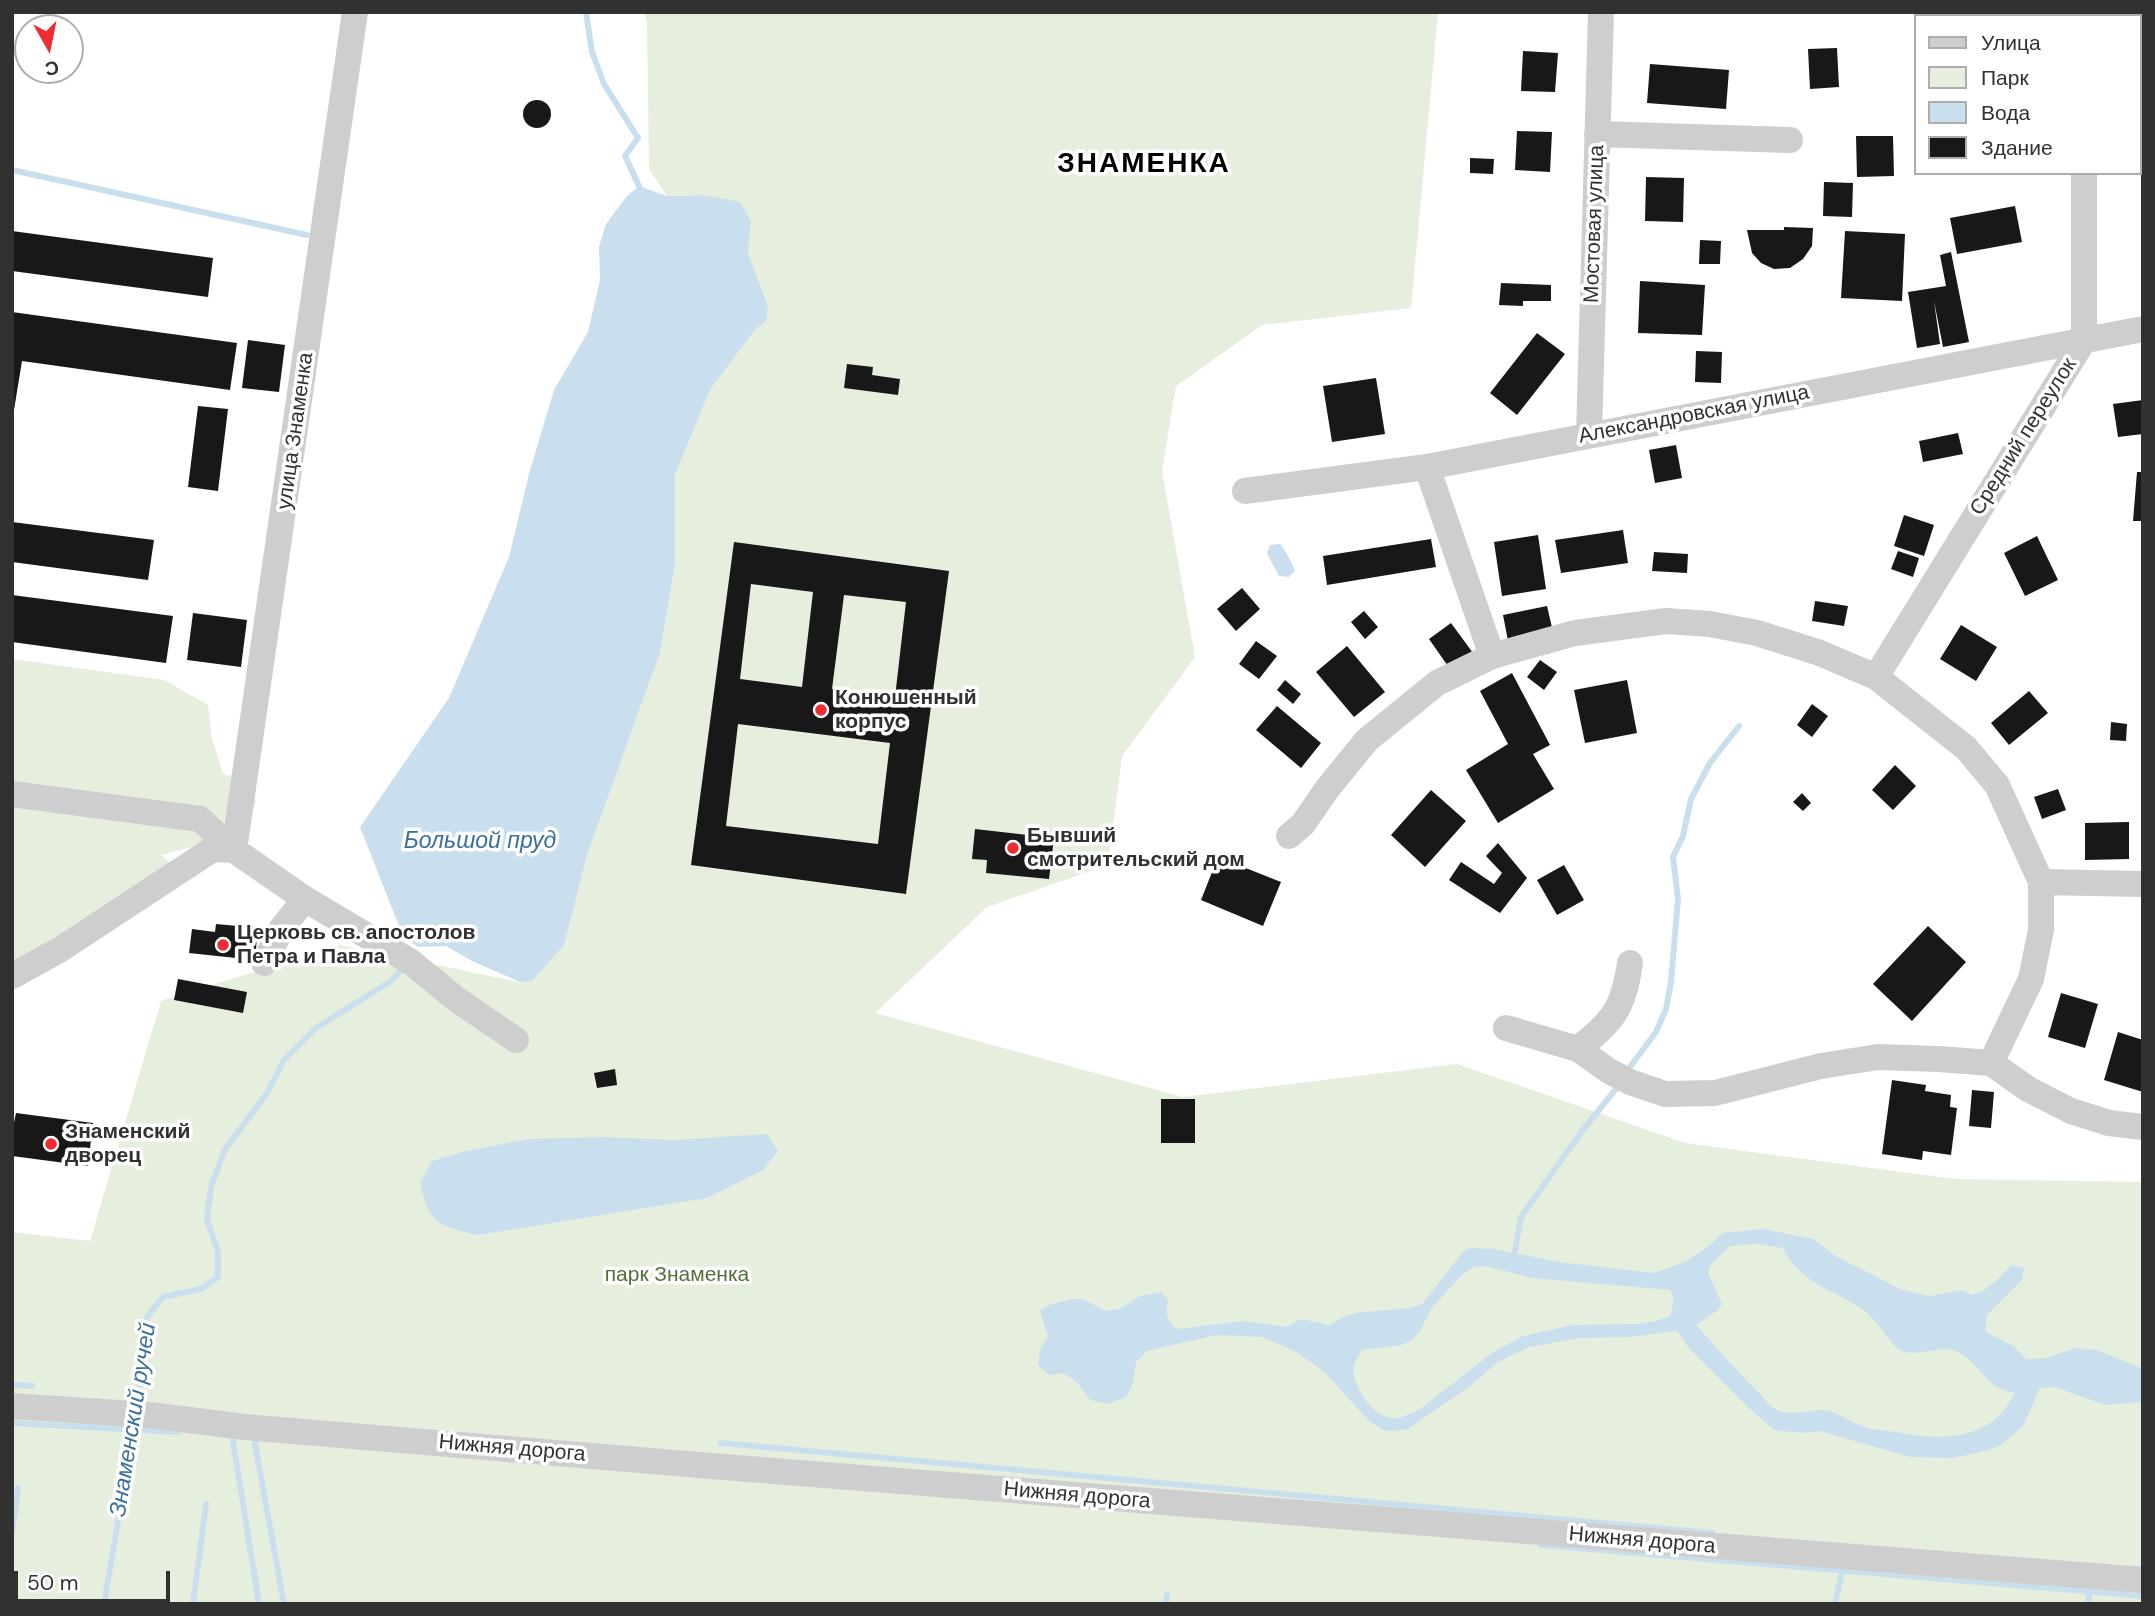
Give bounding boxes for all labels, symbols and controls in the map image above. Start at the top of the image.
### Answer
north arrow [14,14,84,84]
legend [1913,14,2141,175]
text: Улица [1981,29,2041,57]
text: С [43,55,61,82]
text: Парк [1981,64,2029,92]
text: Вода [1981,99,2030,127]
text: Здание [1981,134,2053,162]
street label: Мостовая улица [1580,144,1610,304]
district label: ЗНАМЕНКА [1058,148,1230,182]
street label: улица Знаменка [273,351,319,511]
street label: Средний переулок [1965,354,2083,520]
street label: Александровская улица [1577,380,1811,450]
place label: Конюшенный корпус [835,685,977,735]
marker: Конюшенный корпус [813,702,829,718]
place label: Бывший смотрительский дом [1027,823,1245,873]
water label: Большой пруд [404,828,556,856]
marker: Бывший смотрительский дом [1005,840,1021,856]
place label: Церковь св. апостолов Петра и Павла [237,920,475,970]
marker: Церковь св. апостолов Петра и Павла [215,937,231,953]
place label: Знаменский дворец [65,1119,190,1169]
marker: Знаменский дворец [43,1136,59,1152]
park label: парк Знаменка [605,1262,749,1288]
water label: Знаменский ручей [105,1321,163,1519]
street label: Нижняя дорога [438,1430,586,1468]
street label: Нижняя дорога [1003,1477,1151,1515]
street label: Нижняя дорога [1568,1522,1716,1560]
scale bar [18,1556,173,1600]
text: 50 m [27,1569,78,1597]

